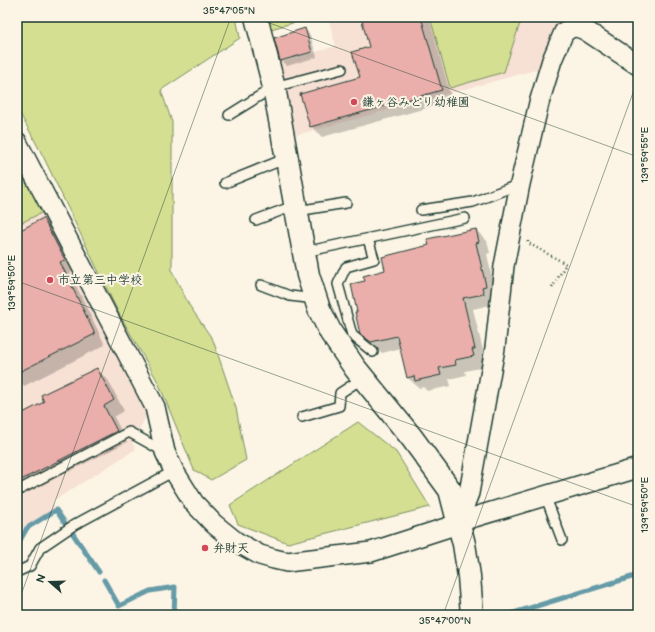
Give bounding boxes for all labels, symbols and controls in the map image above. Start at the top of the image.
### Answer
text: 35°47'05"N [203,5,255,17]
place label: 鎌ヶ谷みどり幼稚園 [362,95,470,110]
marker: 鎌ヶ谷みどり幼稚園 [349,97,359,107]
text: 139°59'55"E [639,127,651,183]
text: 139°59'50"E [6,255,18,311]
place label: 市立第三中学校 [58,273,142,288]
marker: 市立第三中学校 [45,275,55,285]
text: 139°59'50"E [639,477,651,533]
place label: 弁財天 [213,541,249,556]
marker: 弁財天 [200,543,210,553]
north arrow [30,562,70,602]
text: N [34,573,49,585]
text: 35°47'00"N [419,615,471,627]

